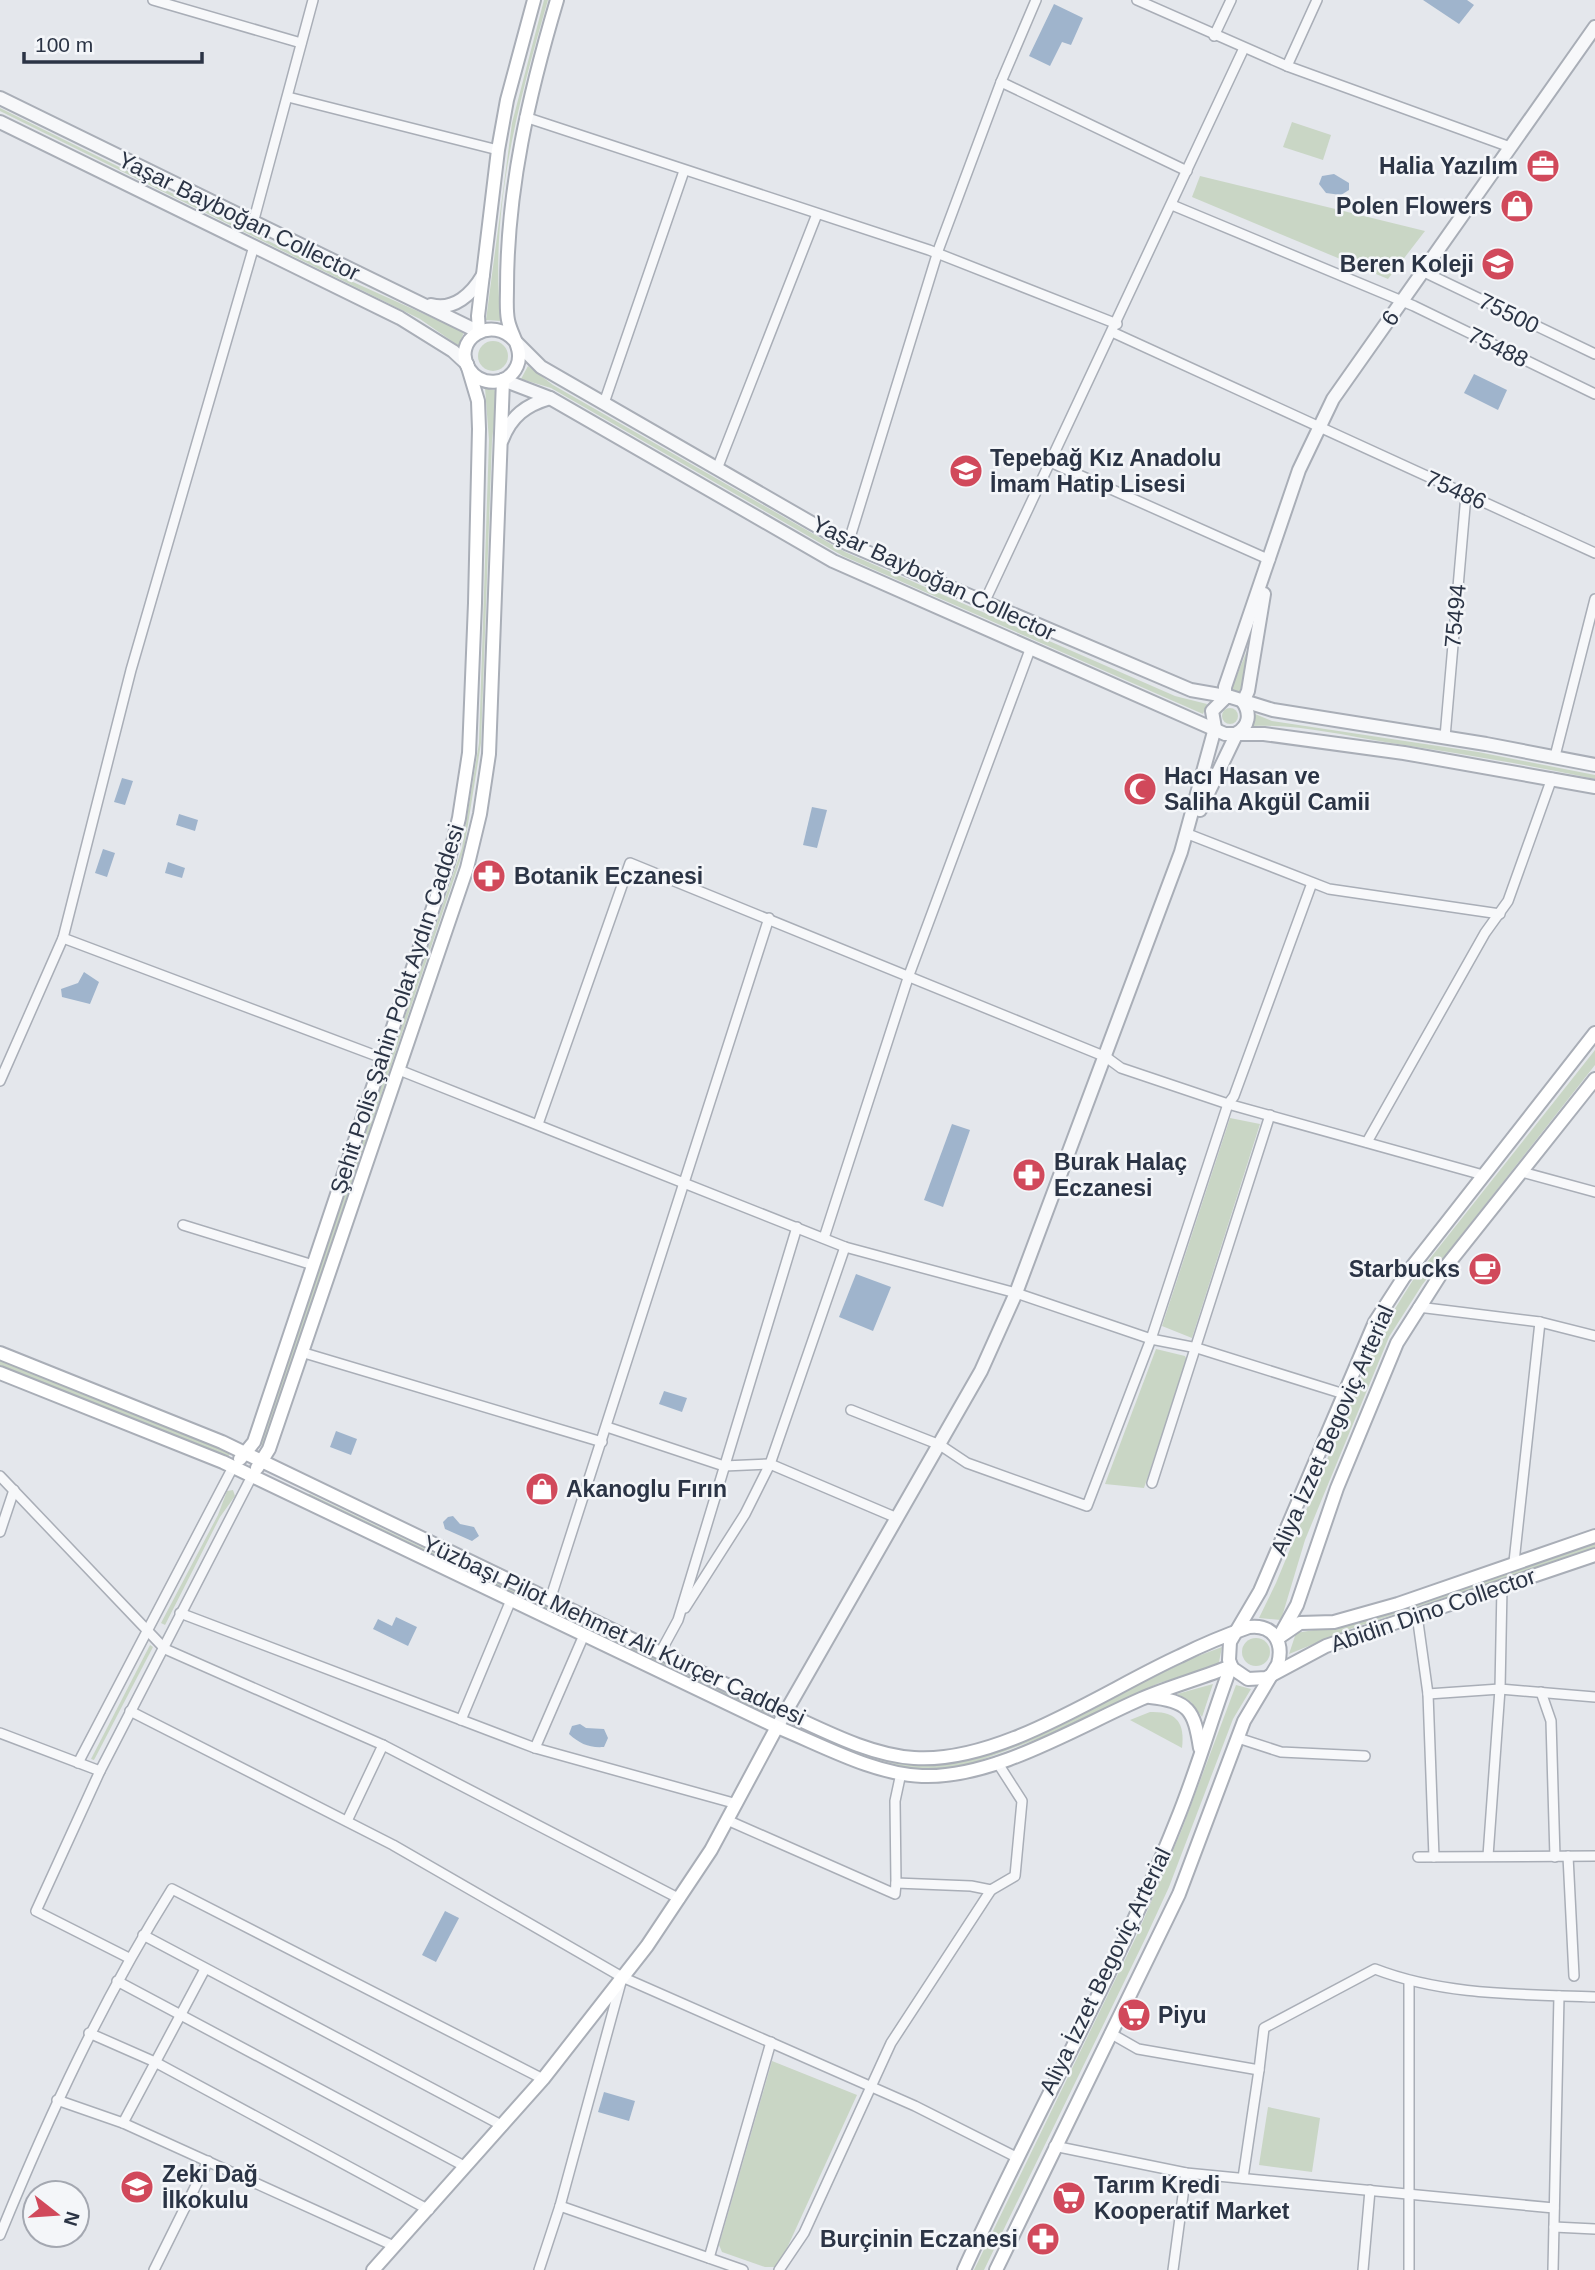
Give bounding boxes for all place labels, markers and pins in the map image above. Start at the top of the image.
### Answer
office icon: Halia Yazılım [1524,147,1562,185]
place label: Halia Yazılım [1379,153,1518,179]
shop icon: Polen Flowers [1498,187,1536,225]
place label: Polen Flowers [1336,193,1492,219]
school or university icon: Beren Koleji [1479,245,1517,283]
place label: Beren Koleji [1340,251,1474,277]
place label: Tepebağ Kız Anadolu İmam Hatip Lisesi [990,445,1221,497]
school or university icon: Tepebağ Kız Anadolu İmam Hatip Lisesi [947,452,985,490]
place label: Hacı Hasan ve Saliha Akgül Camii [1164,763,1370,815]
mosque icon: Hacı Hasan ve Saliha Akgül Camii [1121,770,1159,808]
pharmacy icon: Botanik Eczanesi [470,857,508,895]
place label: Botanik Eczanesi [514,863,703,889]
place label: Burak Halaç Eczanesi [1054,1149,1187,1201]
pharmacy icon: Burak Halaç Eczanesi [1010,1156,1048,1194]
cafe icon: Starbucks [1466,1250,1504,1288]
place label: Starbucks [1349,1256,1460,1282]
shop icon: Akanoglu Fırın [523,1470,561,1508]
place label: Akanoglu Fırın [566,1476,727,1502]
supermarket icon: Piyu [1115,1996,1153,2034]
place label: Piyu [1158,2002,1207,2028]
place label: Zeki Dağ İlkokulu [162,2161,258,2213]
school or university icon: Zeki Dağ İlkokulu [118,2168,156,2206]
place label: Tarım Kredi Kooperatif Market [1094,2172,1290,2224]
supermarket icon: Tarım Kredi Kooperatif Market [1050,2179,1088,2217]
pharmacy icon: Burçinin Eczanesi [1024,2220,1062,2258]
place label: Burçinin Eczanesi [820,2226,1018,2252]

